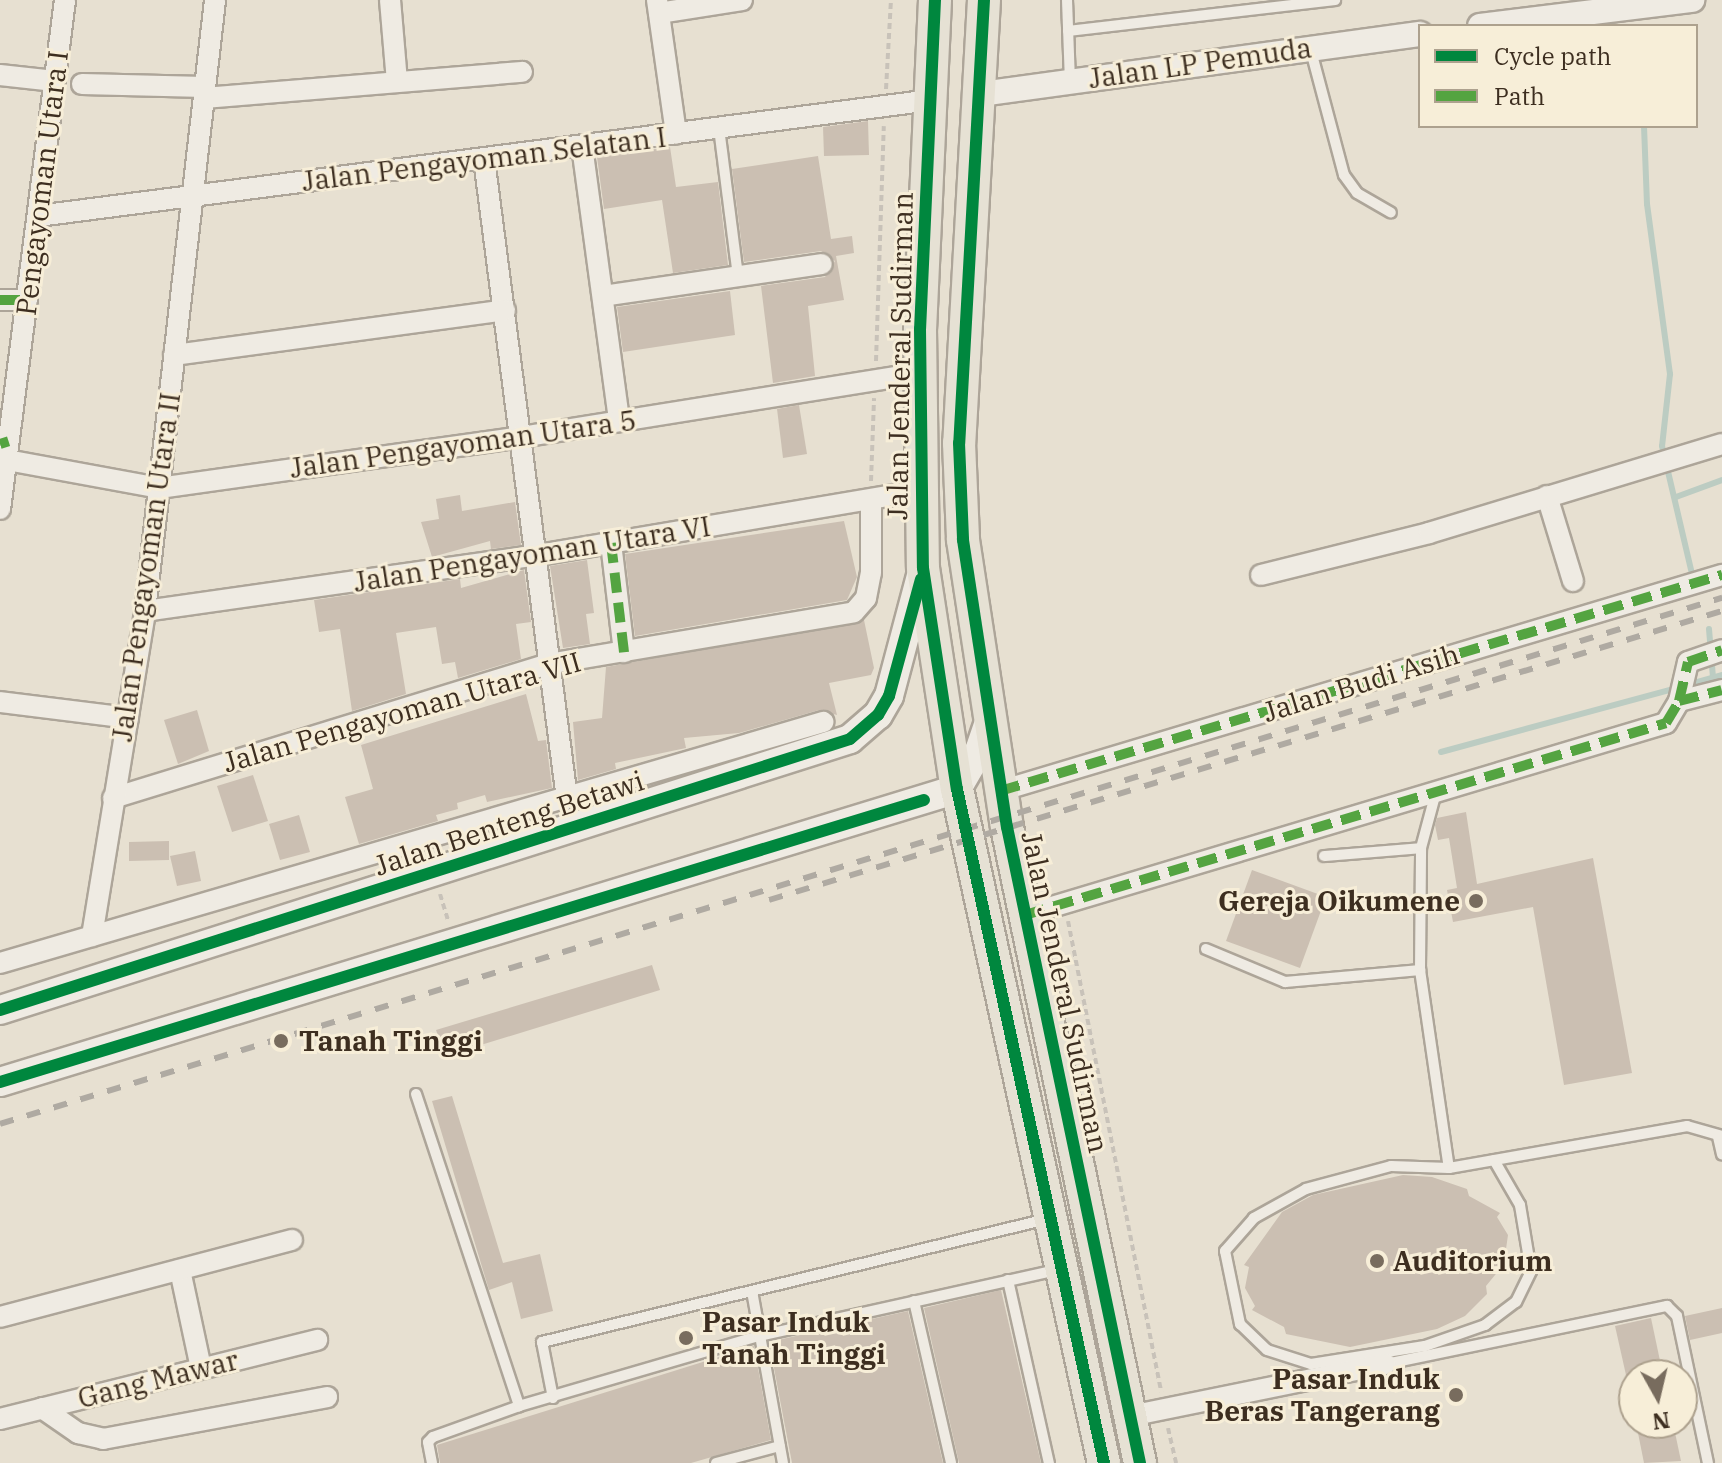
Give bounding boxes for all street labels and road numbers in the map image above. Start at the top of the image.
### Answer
street label: Jalan LP Pemuda [1086,31,1314,95]
street label: Pengayoman Utara I [9,49,75,317]
street label: Jalan Pengayoman Selatan I [300,120,668,198]
street label: Jalan Jenderal Sudirman [880,192,920,520]
street label: Jalan Pengayoman Utara II [105,390,187,744]
street label: Jalan Pengayoman Utara 5 [288,403,638,485]
street label: Jalan Pengayoman Utara VI [351,509,713,599]
street label: Jalan Budi Asih [1259,637,1463,729]
street label: Jalan Pengayoman Utara VII [219,645,585,779]
street label: Jalan Benteng Betawi [370,764,648,882]
street label: Jalan Jenderal Sudirman [1014,828,1116,1156]
street label: Gang Mawar [74,1343,242,1415]

